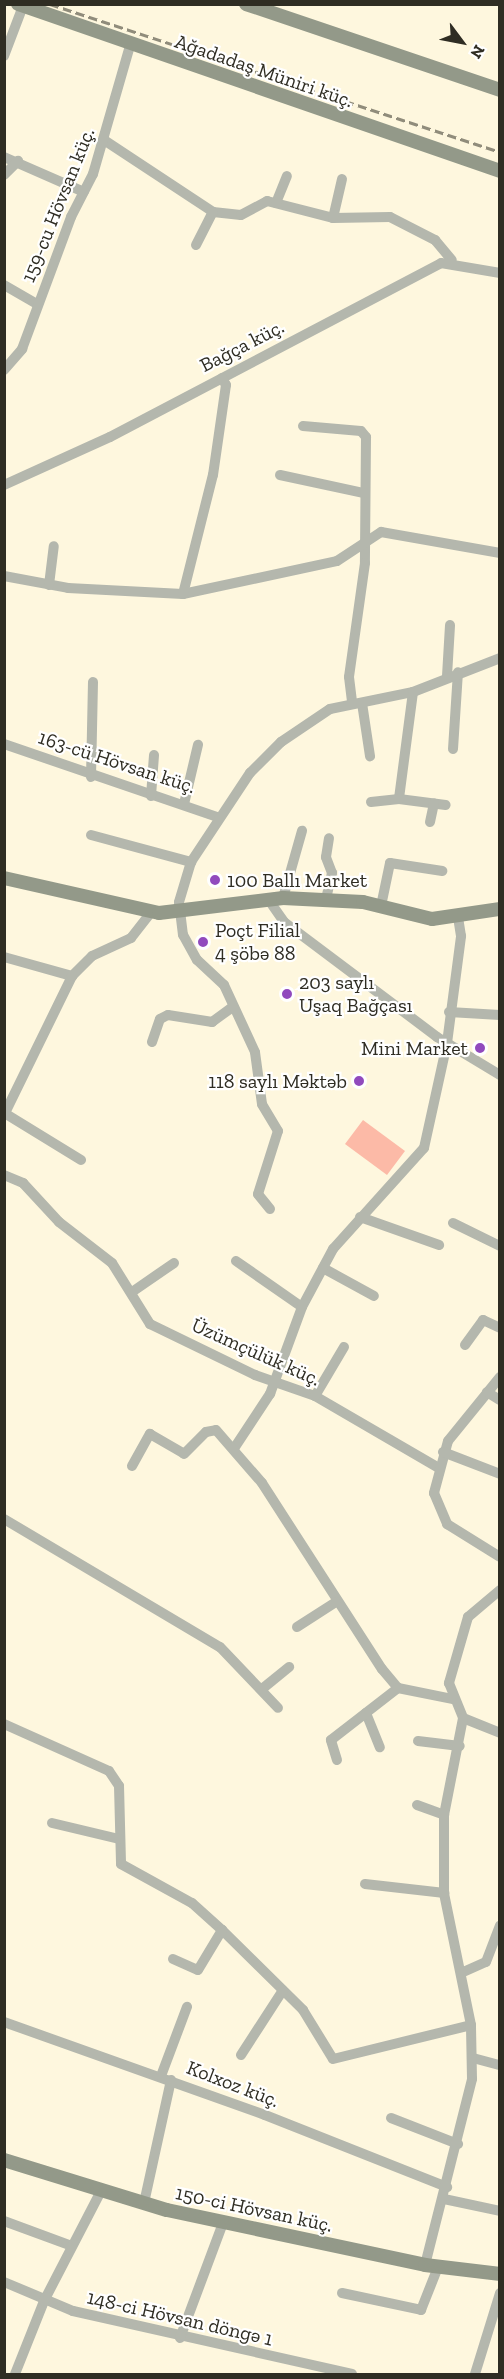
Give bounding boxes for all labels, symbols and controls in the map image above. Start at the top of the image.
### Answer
north arrow [432,12,492,72]
street label: Ağadadaş Müniri küç. [172,29,356,113]
text: N [466,42,489,62]
street label: 159-cu Hövsan küç. [16,124,100,286]
street label: Bağça küç. [196,315,288,377]
street label: 163-cü Hövsan küç. [35,725,199,799]
place label: 100 Ballı Market [227,868,367,892]
marker: 100 Ballı Market [208,873,222,887]
place label: Poçt Filial 4 şöbə 88 [215,918,300,965]
marker: Poçt Filial 4 şöbə 88 [196,935,210,949]
place label: 203 saylı Uşaq Bağçası [299,970,412,1017]
marker: 203 saylı Uşaq Bağçası [280,987,294,1001]
place label: Mini Market [361,1036,468,1060]
marker: Mini Market [473,1041,487,1055]
place label: 118 saylı Məktəb [208,1069,347,1093]
marker: 118 saylı Məktəb [352,1074,366,1088]
street label: Üzümçülük küç. [188,1313,324,1391]
street label: Kolxoz küç. [183,2055,283,2113]
street label: 150-ci Hövsan küç. [173,2181,335,2237]
street label: 148-ci Hövsan döngə 1 [85,2285,275,2351]

